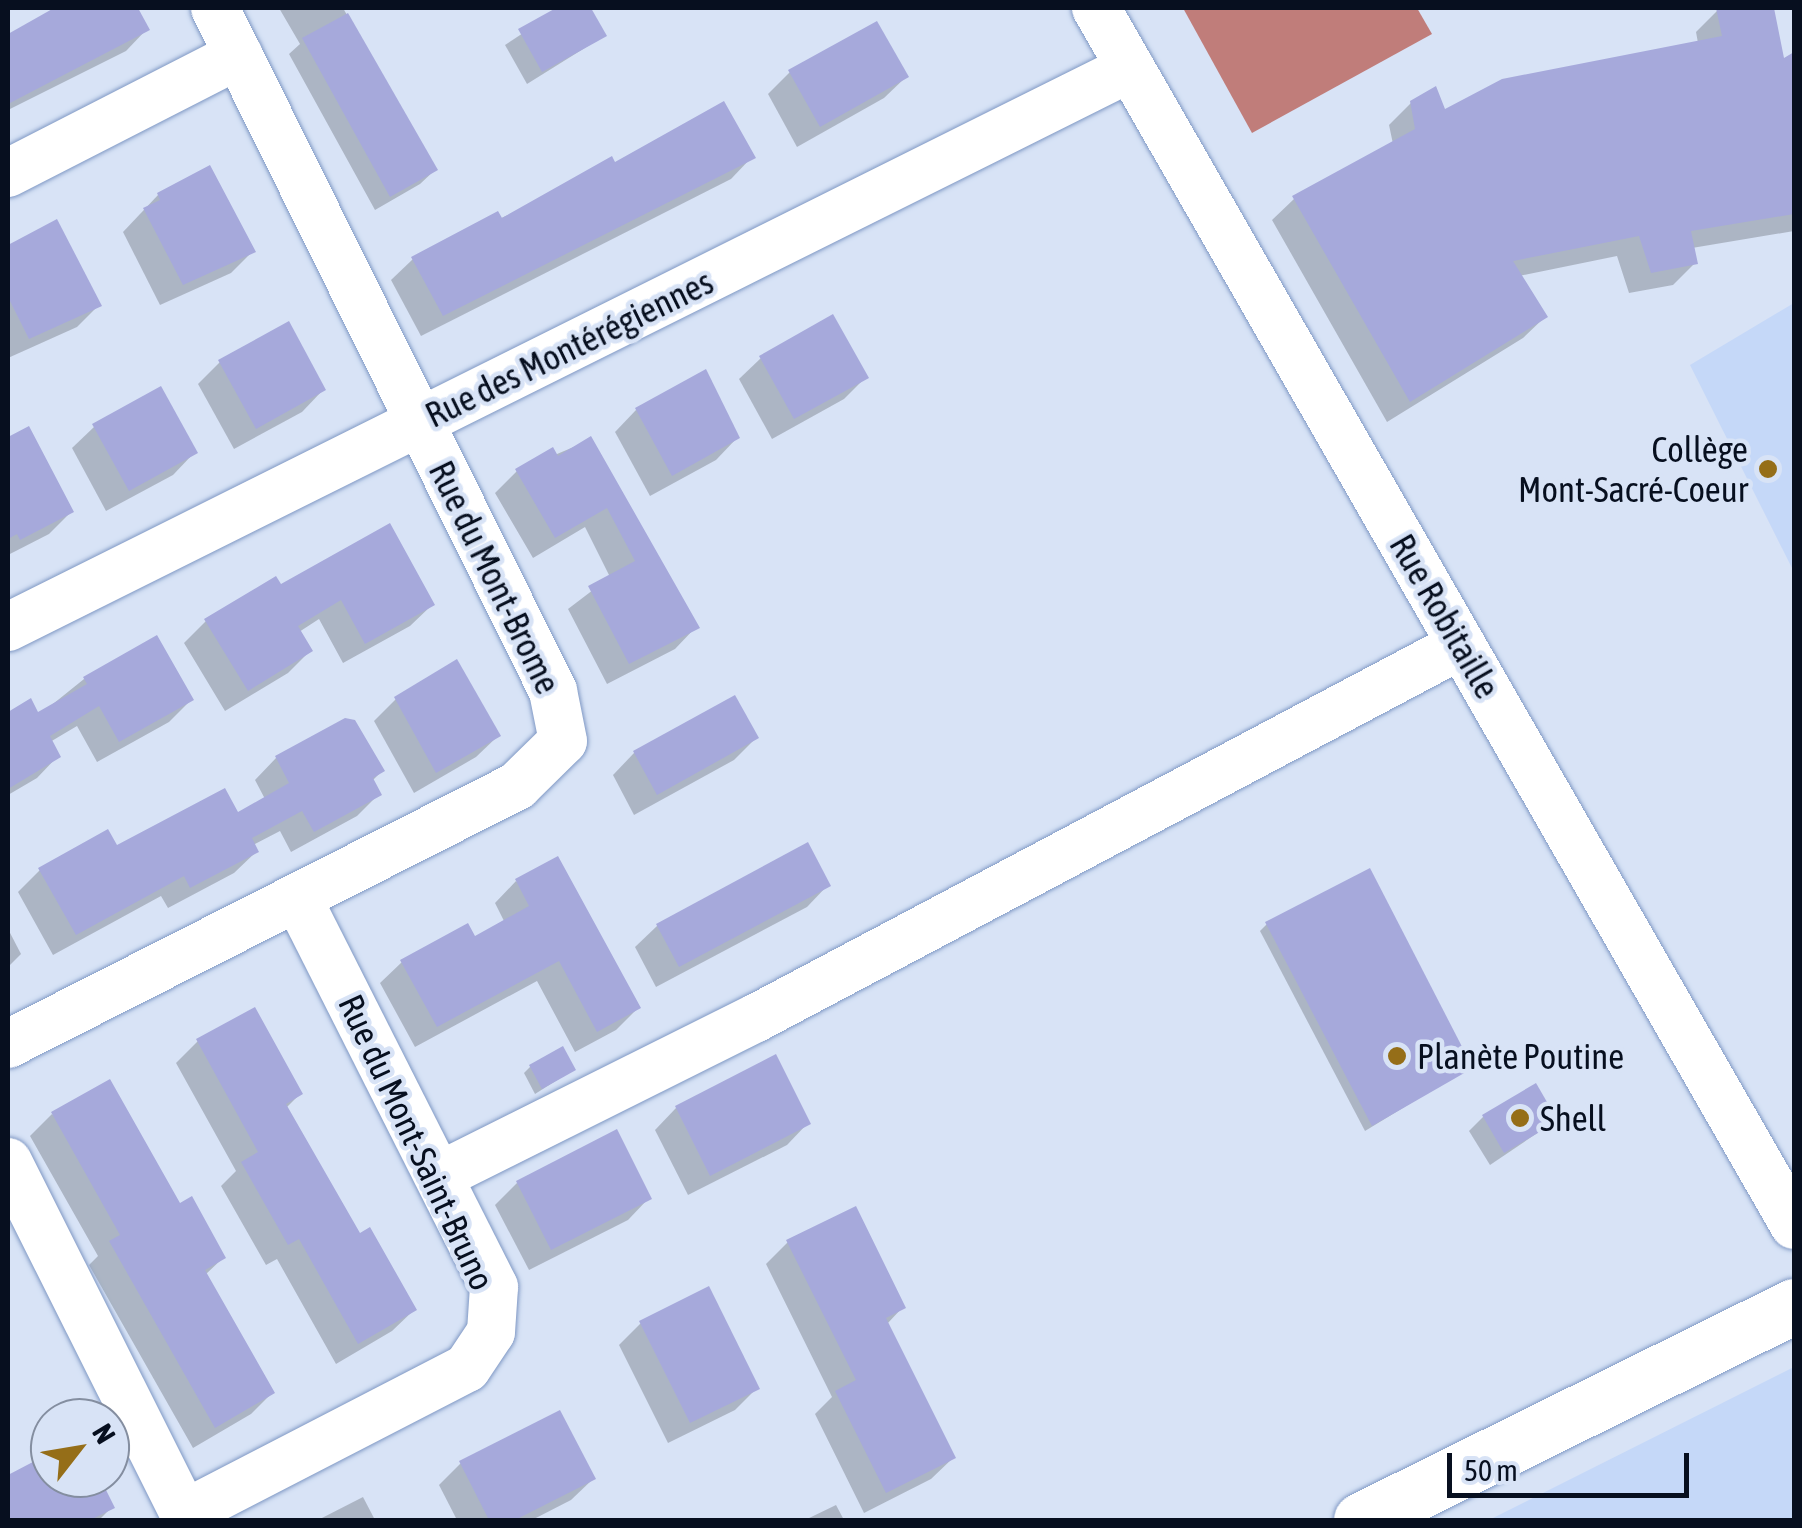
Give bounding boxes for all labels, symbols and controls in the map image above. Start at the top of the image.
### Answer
street label: Rue des Montérégiennes [418,260,720,436]
place label: Collège Mont-Sacré-Coeur [1518,428,1748,510]
street label: Rue du Mont-Brome [421,454,569,700]
marker: Collège Mont-Sacré-Coeur [1757,458,1779,480]
street label: Rue Robitaille [1381,527,1509,705]
street label: Rue du Mont-Saint-Bruno [330,988,504,1296]
place label: Planète Poutine [1417,1035,1624,1077]
marker: Planète Poutine [1386,1045,1408,1067]
place label: Shell [1540,1097,1606,1139]
marker: Shell [1509,1107,1531,1129]
north arrow [30,1398,130,1498]
text: N [86,1418,122,1449]
scale bar [1452,1433,1694,1495]
text: 50 m [1464,1453,1518,1487]

